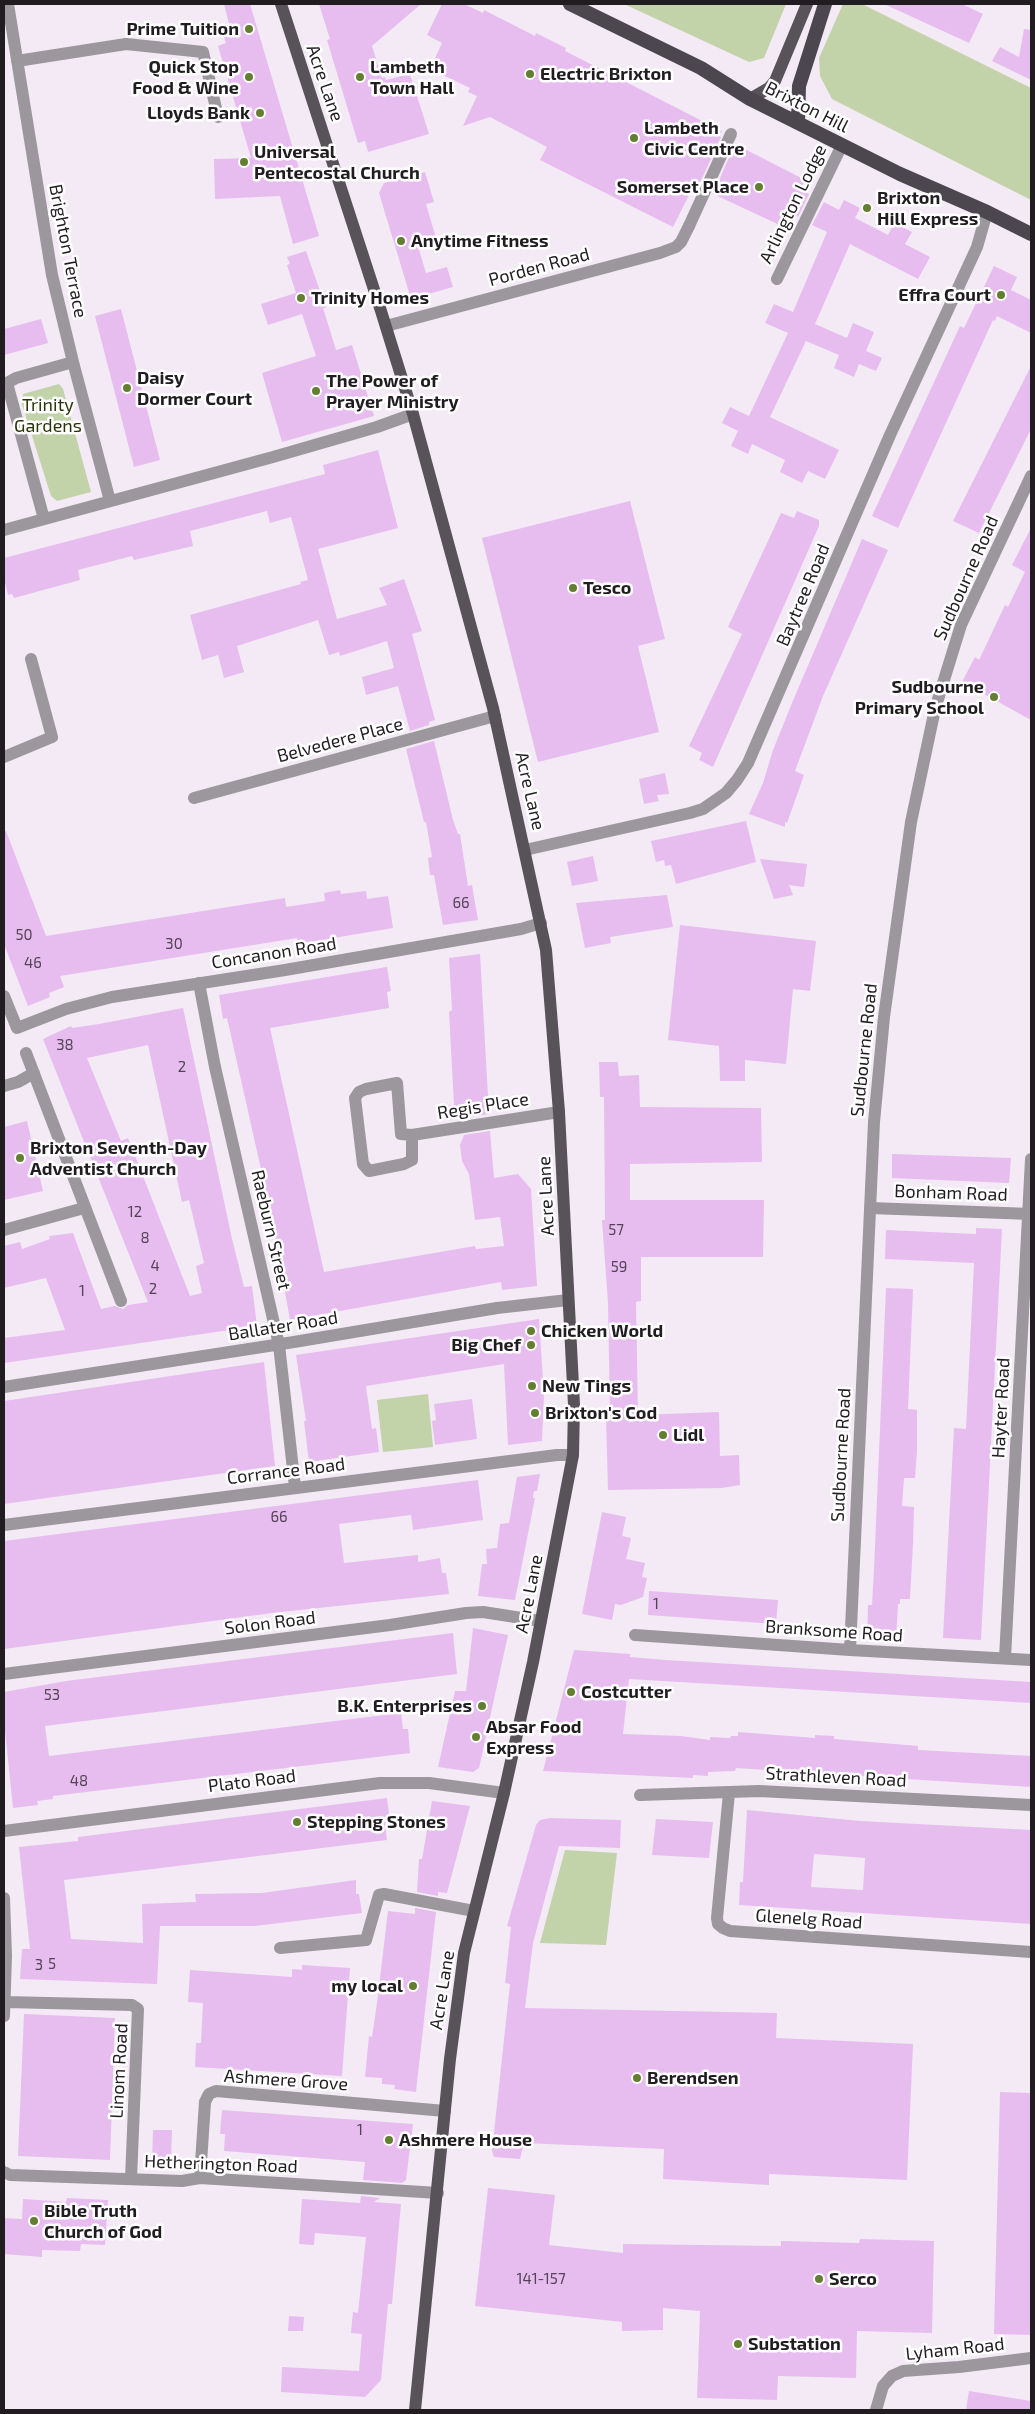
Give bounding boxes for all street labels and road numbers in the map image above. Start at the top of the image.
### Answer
street label: Acre Lane [302,42,348,124]
street label: Brixton Hill [762,77,852,137]
street label: Arlington Lodge [755,141,831,267]
street label: Brighton Terrace [44,182,92,320]
street label: Porden Road [486,243,592,291]
street label: Sudbourne Road [929,512,1003,644]
street label: Baytree Road [772,541,834,649]
street label: Belvedere Place [275,713,405,767]
street label: Acre Lane [510,750,550,832]
street label: Concanon Road [210,932,338,974]
street label: Sudbourne Road [846,982,882,1118]
street label: Regis Place [436,1088,530,1124]
street label: Acre Lane [533,1156,559,1236]
street label: Raeburn Street [247,1168,295,1292]
street label: Bonham Road [894,1180,1008,1206]
street label: Ballater Road [227,1307,339,1345]
street label: Hayter Road [988,1357,1014,1459]
street label: Sudbourne Road [827,1387,855,1523]
street label: Corrance Road [226,1453,346,1489]
street label: Acre Lane [511,1553,547,1635]
street label: Solon Road [223,1607,317,1639]
street label: Branksome Road [764,1615,904,1647]
street label: Strathleven Road [765,1763,907,1791]
street label: Plato Road [207,1765,297,1797]
street label: Glenelg Road [755,1904,863,1934]
street label: Acre Lane [425,1949,459,2031]
street label: Linom Road [106,2023,132,2119]
street label: Ashmere Grove [223,2065,349,2095]
street label: Hetherington Road [144,2151,298,2177]
street label: Lyham Road [905,2333,1005,2365]

